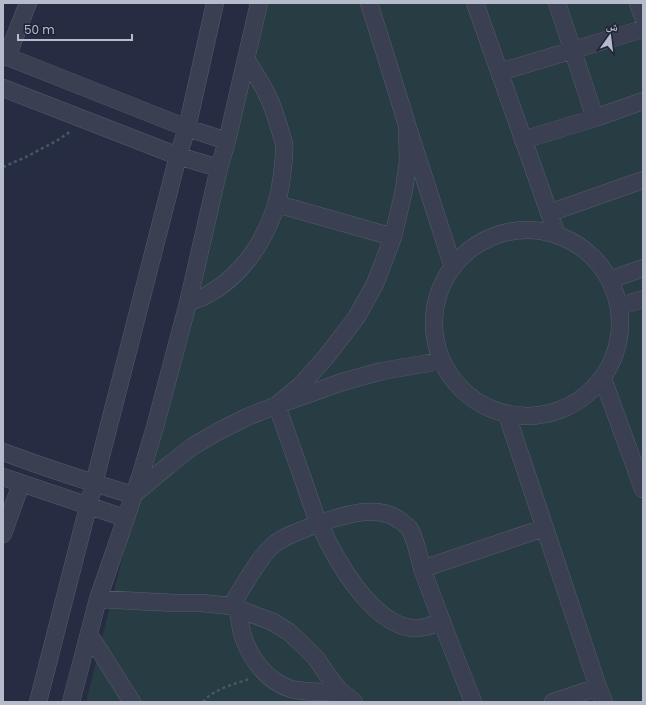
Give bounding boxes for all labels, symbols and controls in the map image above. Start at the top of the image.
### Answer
scale bar [18,16,132,42]
north arrow [590,16,630,56]
text: ش [605,17,620,36]
text: 50 m [24,21,55,38]

